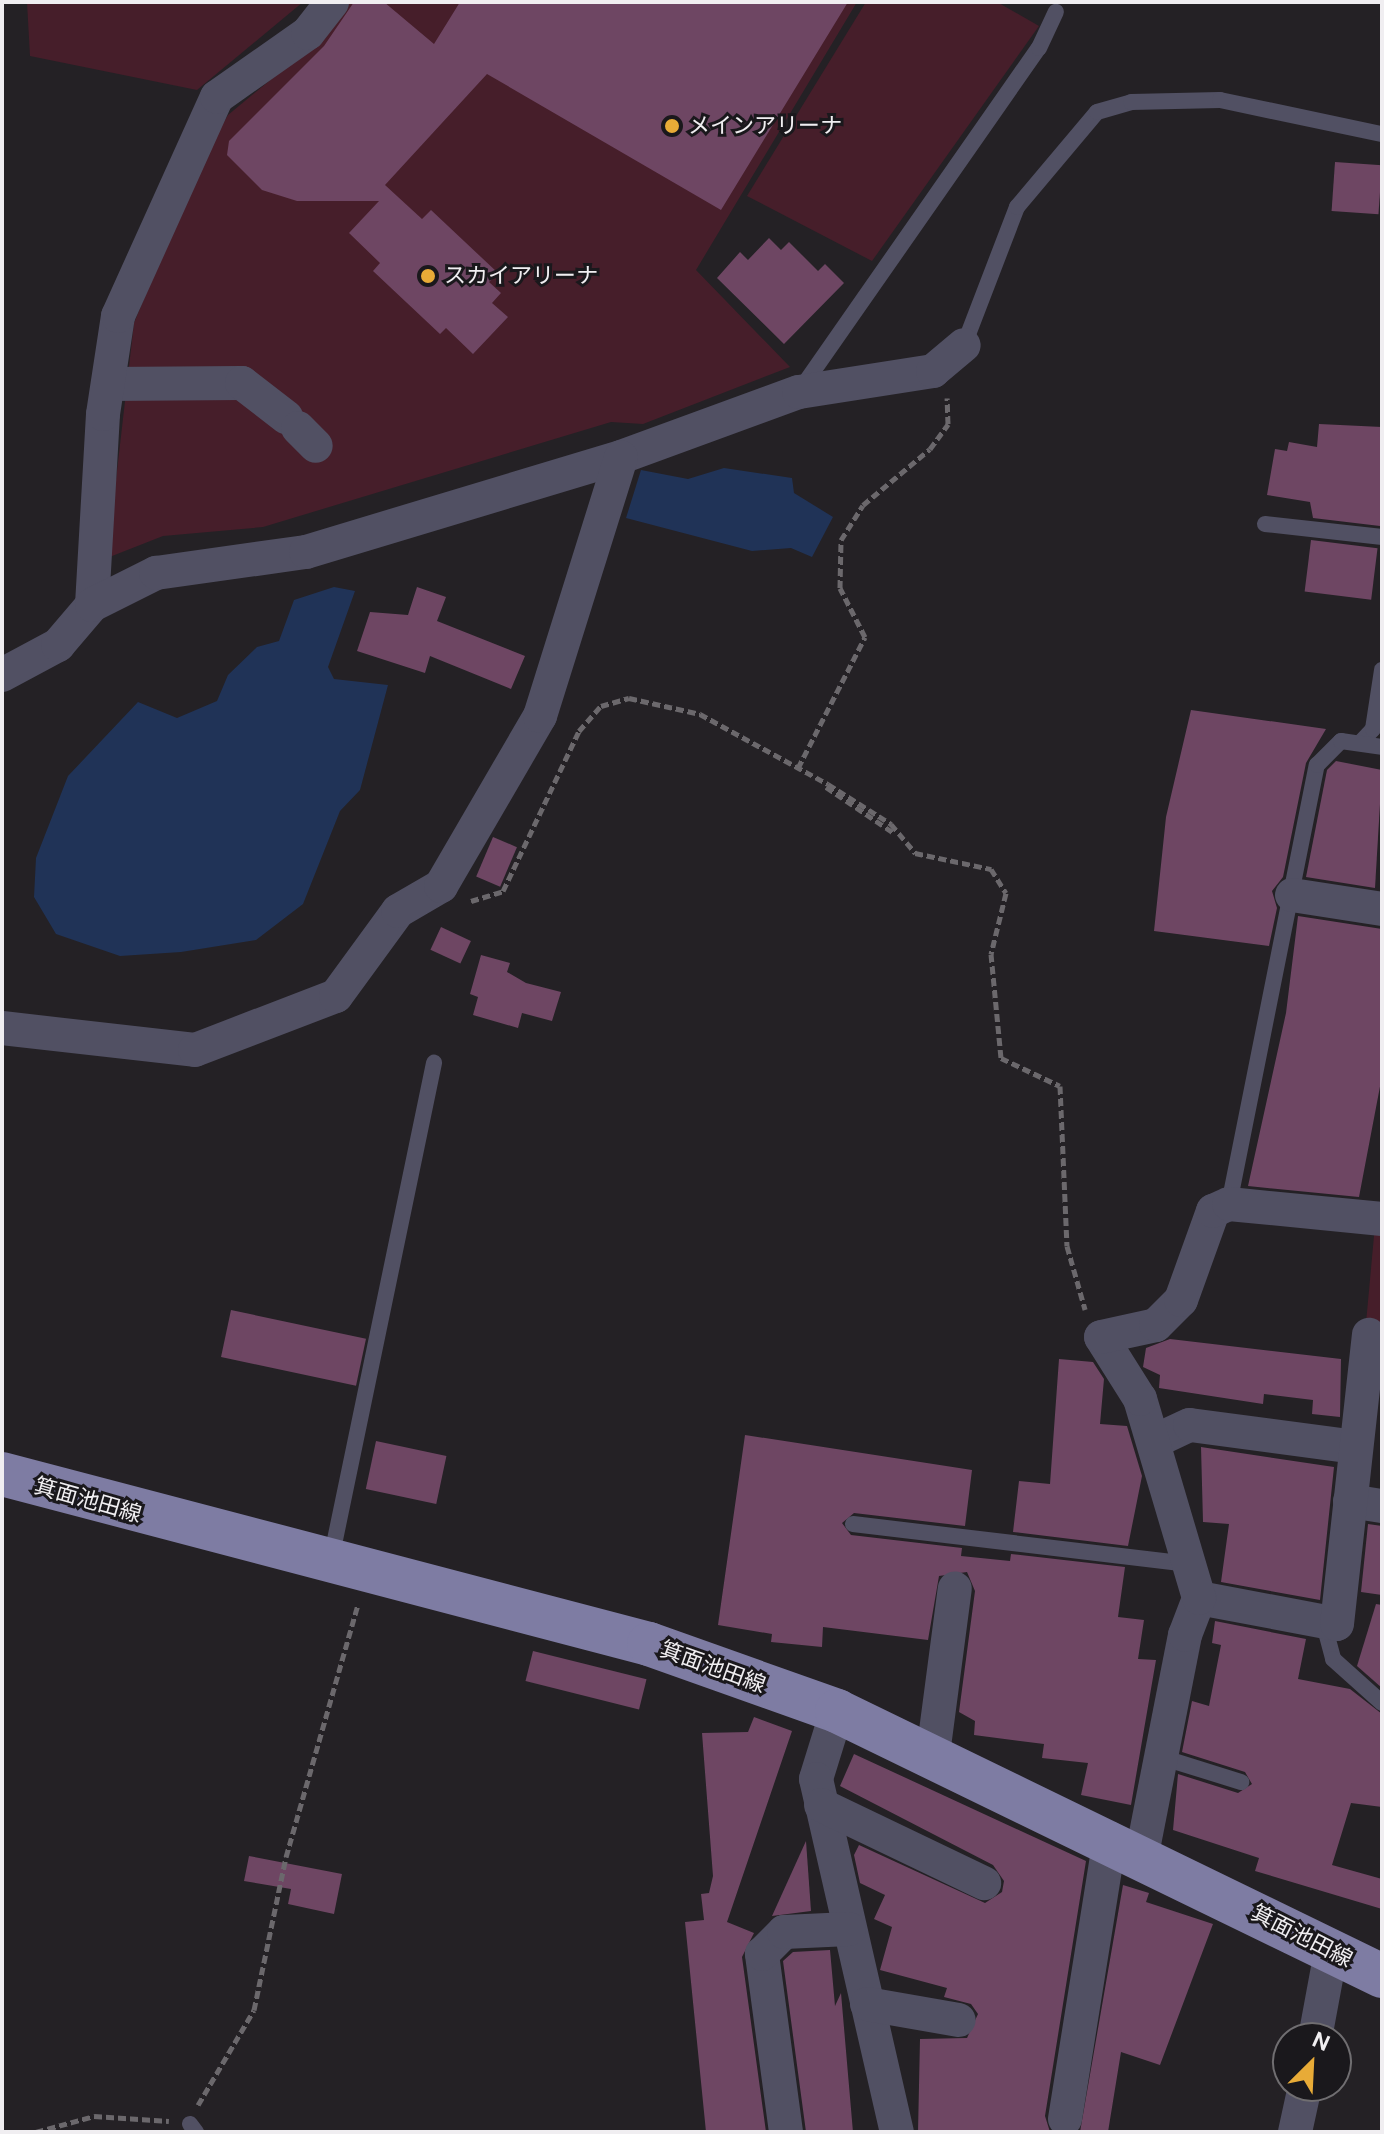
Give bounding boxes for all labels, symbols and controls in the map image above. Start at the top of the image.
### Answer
place label: メインアリーナ [688,113,842,139]
marker: メインアリーナ [663,117,681,135]
place label: スカイアリーナ [444,263,598,289]
marker: スカイアリーナ [419,267,437,285]
street label: 箕面池田線 [31,1472,145,1528]
street label: 箕面池田線 [657,1636,769,1698]
street label: 箕面池田線 [1247,1899,1357,1973]
north arrow [1272,2022,1352,2102]
text: N [1308,2025,1334,2058]

